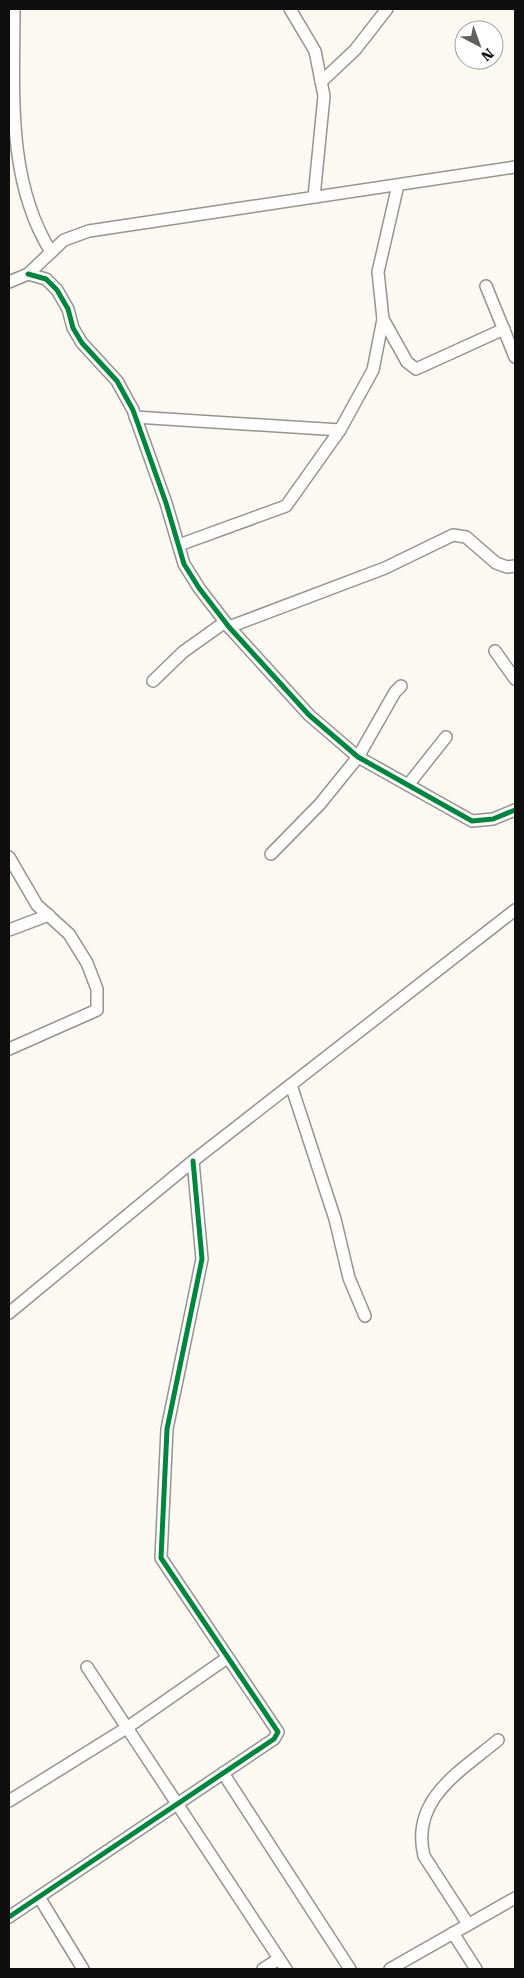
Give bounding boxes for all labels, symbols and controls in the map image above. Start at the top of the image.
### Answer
north arrow [454,20,504,70]
text: N [478,45,497,65]

